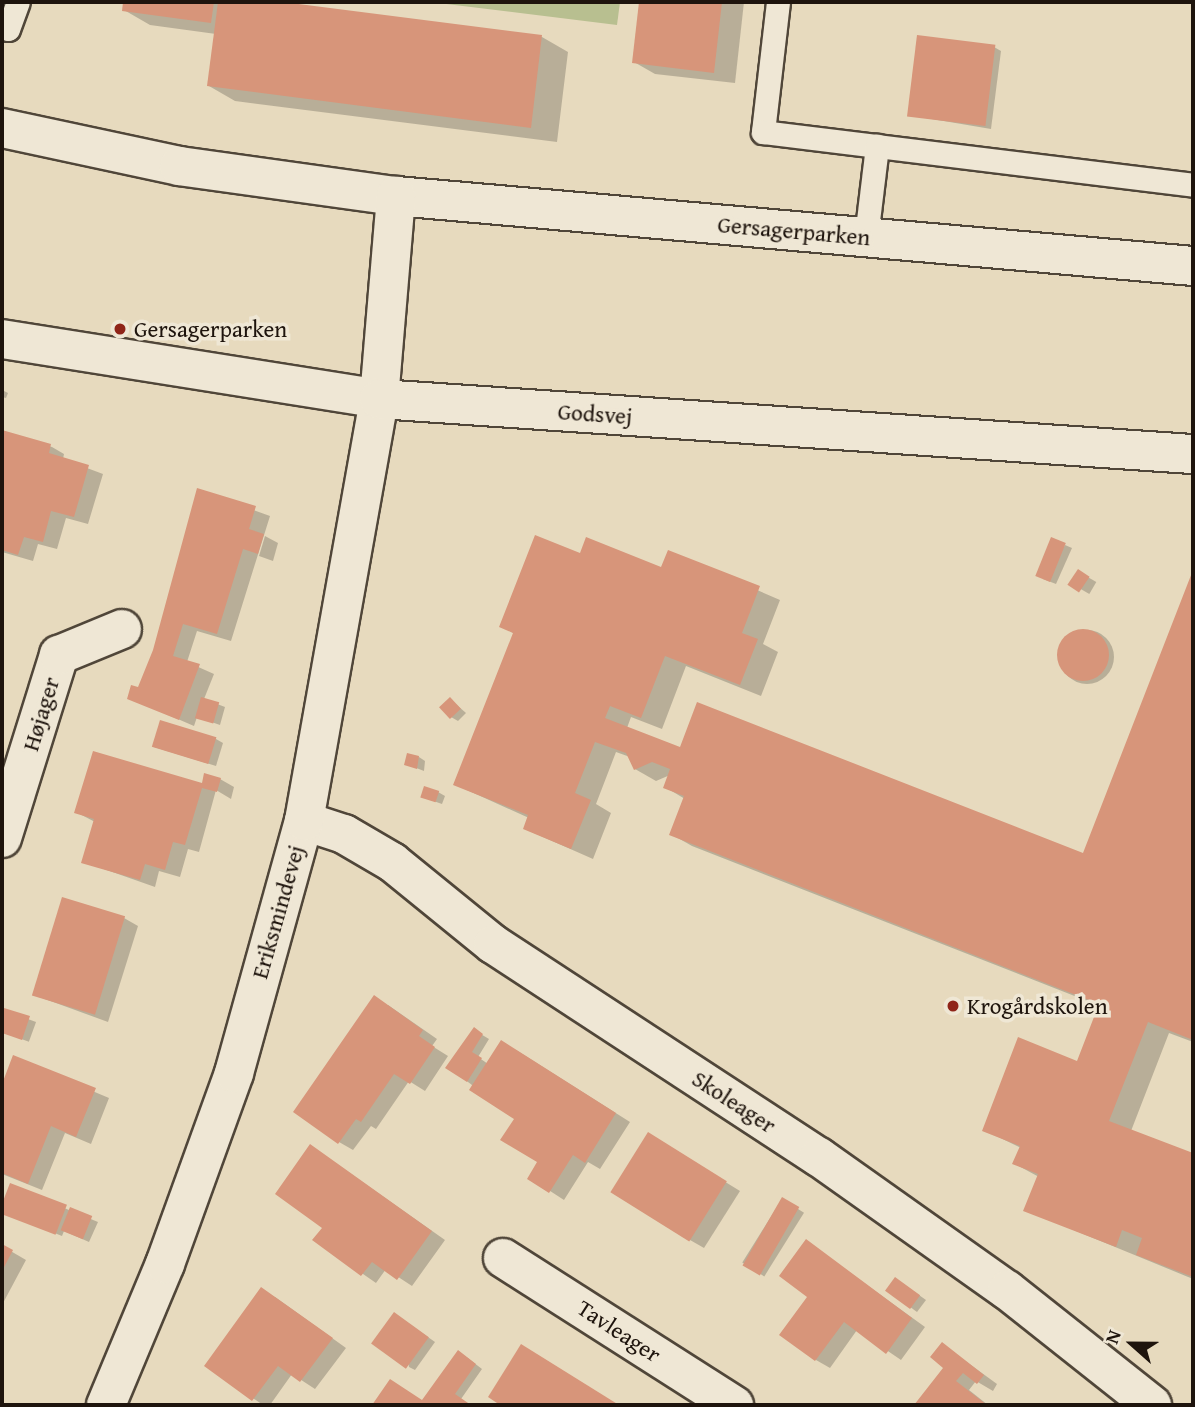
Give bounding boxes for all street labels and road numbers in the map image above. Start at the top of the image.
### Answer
street label: Gersagerparken [716,211,872,251]
street label: Godsvej [557,398,633,430]
street label: Højager [17,674,65,754]
street label: Eriksmindevej [246,842,310,982]
street label: Skoleager [687,1065,781,1139]
street label: Tavleager [572,1294,666,1368]

